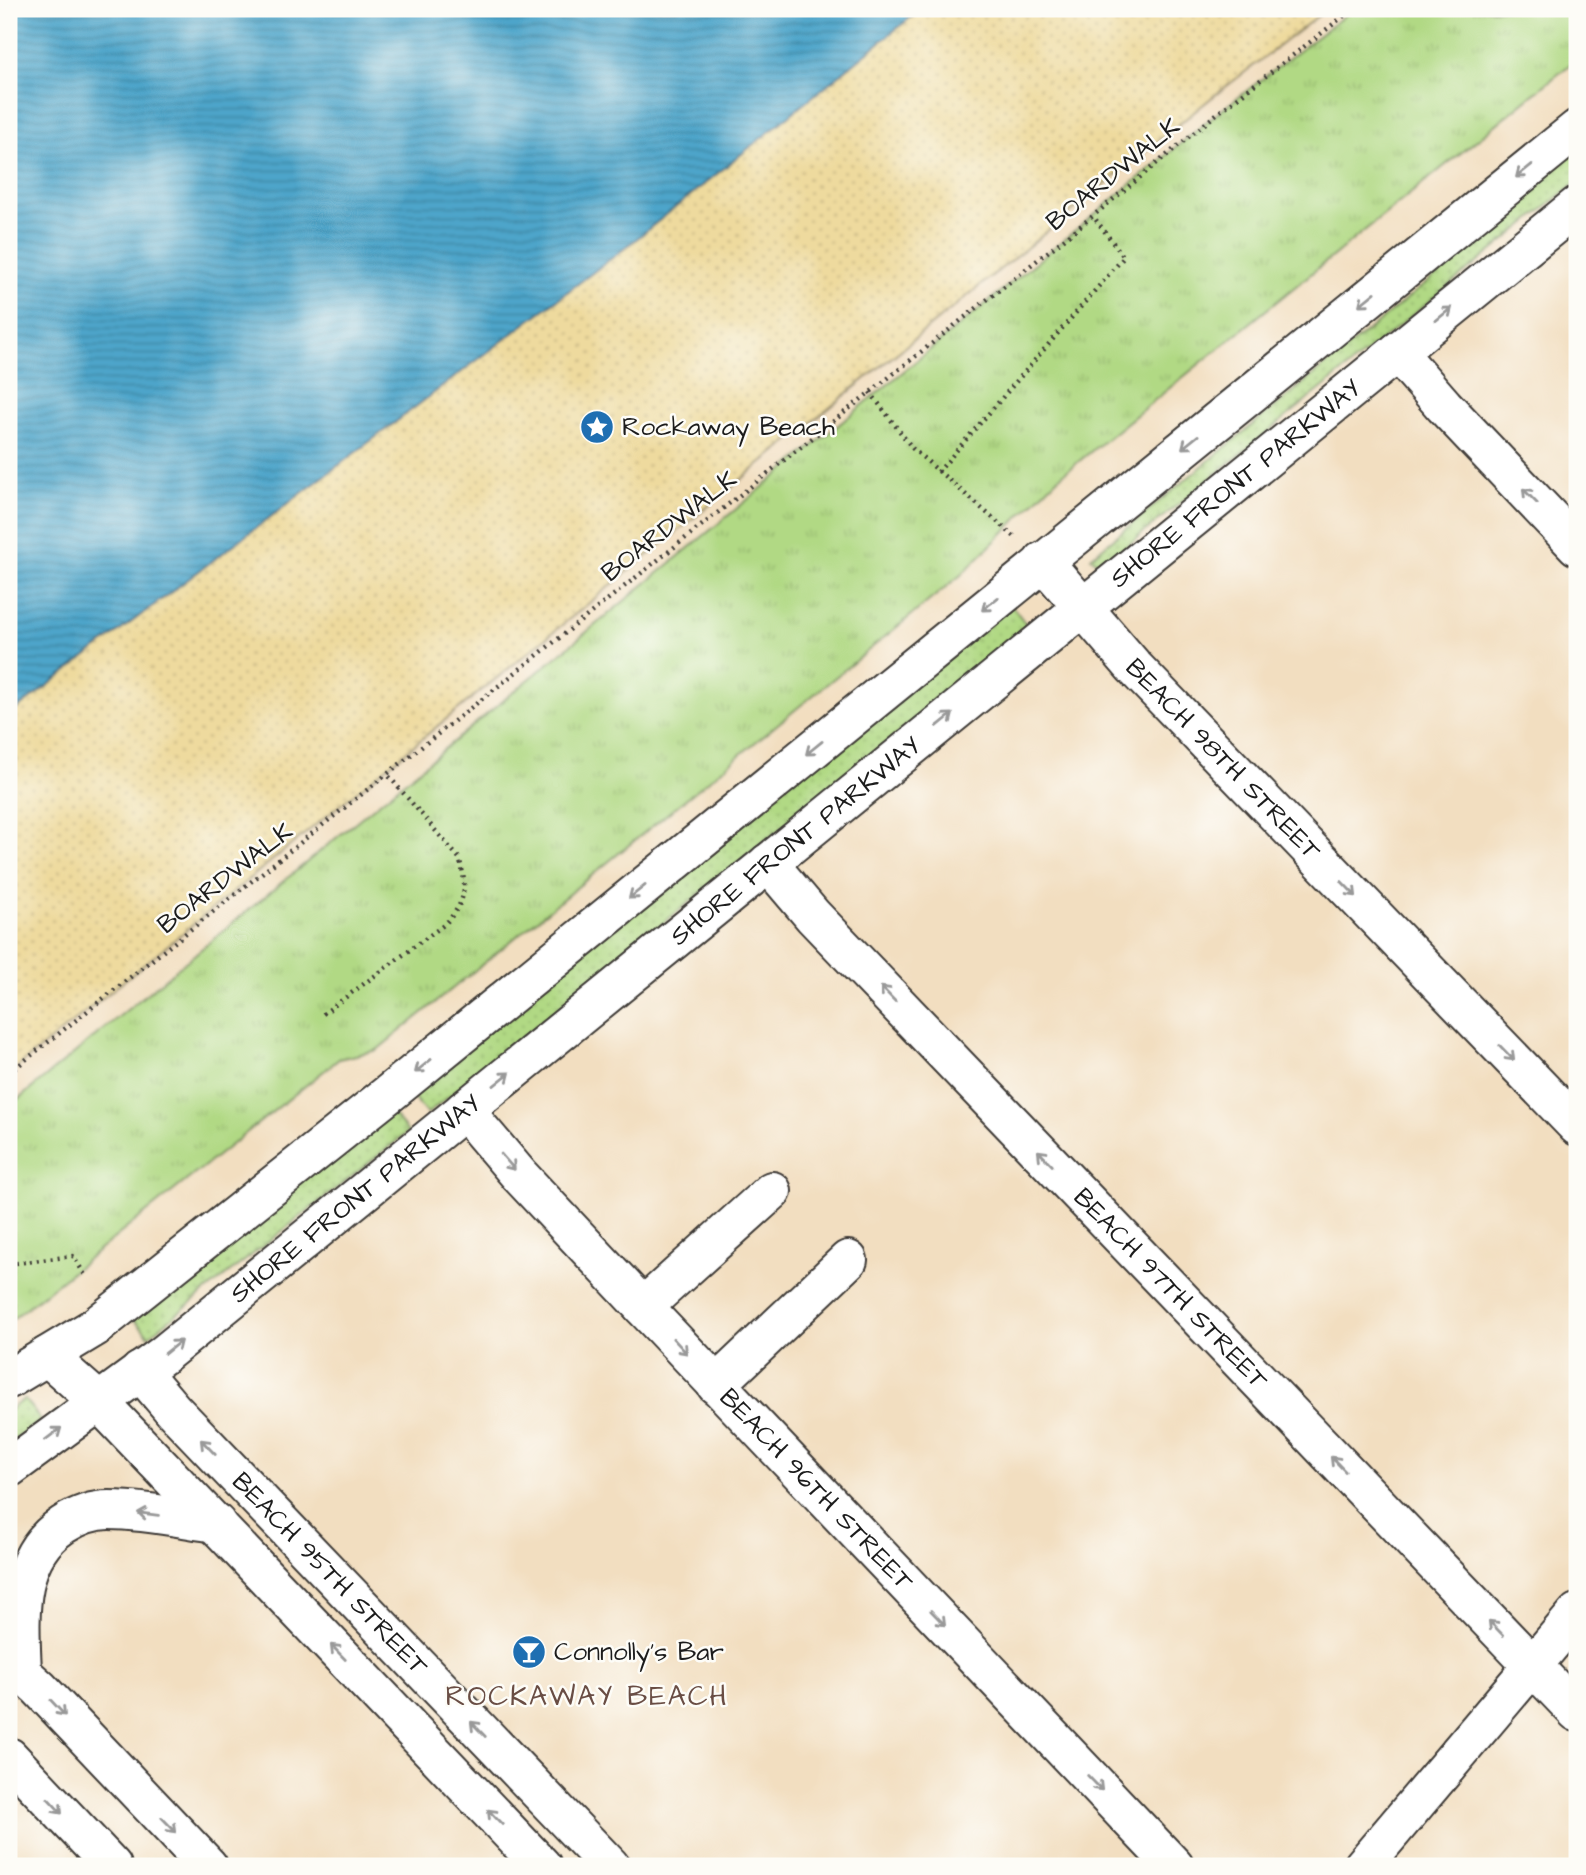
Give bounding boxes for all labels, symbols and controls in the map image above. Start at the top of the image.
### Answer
street label: BOARDWALK [1038,109,1188,239]
one-way arrow [1515,164,1533,179]
one-way arrow [1358,291,1376,306]
one-way arrow [1435,306,1453,321]
street label: SHORE FRONT PARKWAY [1102,371,1369,596]
place icon: Rockaway Beach [578,408,616,446]
place label: Rockaway Beach [622,409,835,447]
one-way arrow [1181,434,1199,450]
street label: BOARDWALK [594,462,744,590]
one-way arrow [1522,488,1539,505]
one-way arrow [982,597,1000,612]
street label: BEACH 98TH STREET [1117,651,1330,869]
one-way arrow [935,712,953,728]
street label: SHORE FRONT PARKWAY [662,728,929,954]
one-way arrow [805,740,823,756]
street label: BOARDWALK [150,814,300,942]
one-way arrow [1340,881,1357,898]
one-way arrow [629,884,647,899]
one-way arrow [879,986,896,1003]
one-way arrow [1498,1044,1515,1061]
one-way arrow [414,1059,432,1074]
one-way arrow [492,1072,510,1087]
street label: SHORE FRONT PARKWAY [222,1086,489,1311]
one-way arrow [1037,1150,1054,1167]
one-way arrow [500,1153,516,1171]
street label: BEACH 97TH STREET [1065,1180,1277,1398]
one-way arrow [671,1337,688,1354]
one-way arrow [164,1339,182,1354]
street label: BEACH 96TH STREET [711,1380,922,1599]
one-way arrow [44,1427,62,1442]
one-way arrow [200,1438,217,1455]
one-way arrow [1330,1456,1347,1473]
street label: BEACH 95TH STREET [224,1464,437,1684]
one-way arrow [137,1508,160,1521]
one-way arrow [929,1609,946,1626]
one-way arrow [1487,1620,1504,1637]
bar icon: Connolly's Bar [510,1633,548,1671]
place label: Connolly's Bar [554,1634,724,1672]
one-way arrow [330,1644,347,1661]
district label: ROCKAWAY BEACH [445,1677,729,1716]
one-way arrow [49,1699,66,1716]
one-way arrow [470,1720,487,1737]
one-way arrow [1086,1774,1103,1791]
one-way arrow [47,1797,64,1814]
one-way arrow [487,1809,504,1826]
one-way arrow [160,1817,177,1834]

